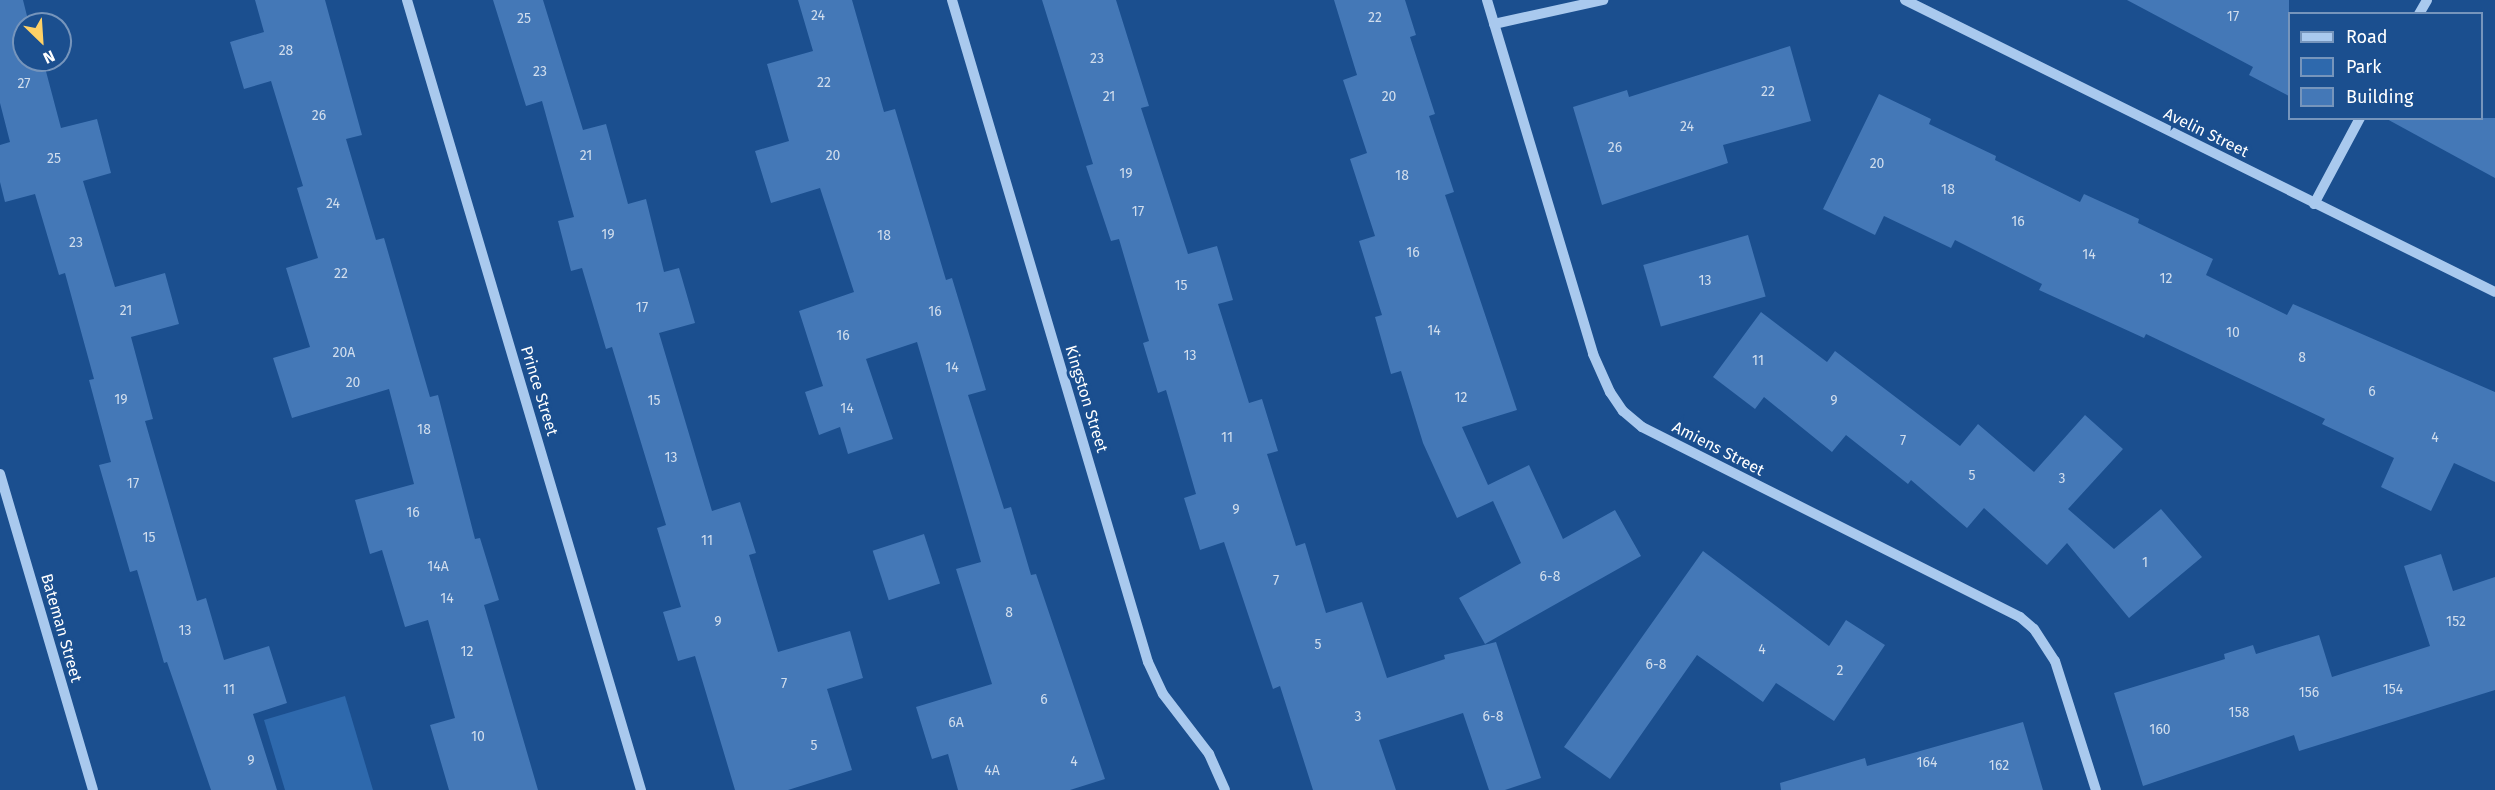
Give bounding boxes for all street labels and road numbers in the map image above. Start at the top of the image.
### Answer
street label: Avelin Street [2160,104,2252,162]
street label: Kingston Street [1061,343,1111,455]
street label: Prince Street [516,344,562,438]
street label: Amiens Street [1669,418,1767,480]
street label: Bateman Street [36,571,86,685]

